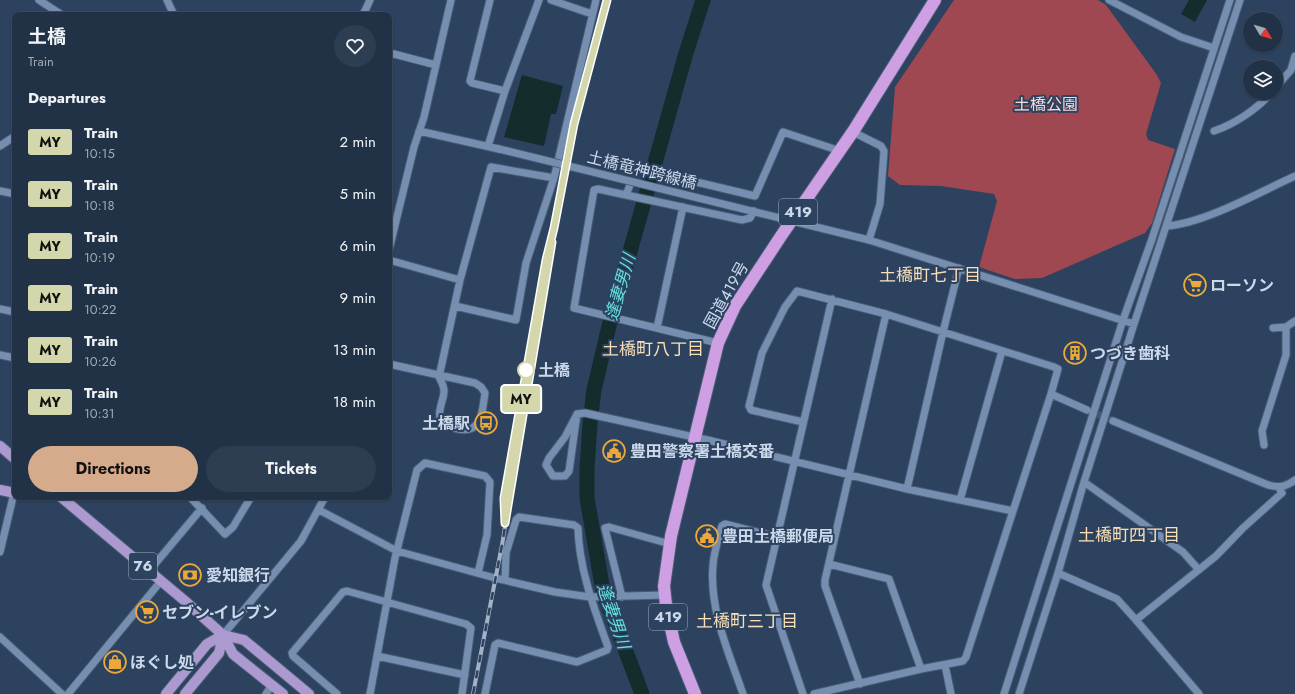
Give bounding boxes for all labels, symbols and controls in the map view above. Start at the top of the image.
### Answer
north arrow [1243,12,1283,52]
map controls [1243,12,1283,100]
text: 土橋 [28,23,66,50]
button: heart [334,25,376,67]
text: Train [28,52,54,71]
button: layers [1243,60,1283,100]
text: Departures [28,87,106,109]
park label: 土橋公園 [1014,93,1078,116]
text: Train [84,122,118,144]
text: 2 min [339,131,376,153]
text: MY [39,132,61,152]
text: 10:15 [84,144,115,163]
street label: 土橋竜神跨線橋 [585,145,699,195]
text: Train [84,174,118,196]
text: 5 min [340,183,376,205]
text: MY [39,184,61,204]
text: 10:18 [84,196,115,215]
road number: 419 [779,199,817,225]
text: Train [84,226,118,248]
text: 6 min [339,235,376,257]
text: MY [39,236,61,256]
text: 10:19 [84,248,115,267]
water label: 逢妻男川 [599,249,641,323]
street label: 国道419号 [698,257,754,333]
district label: 土橋町七丁目 [879,263,981,287]
supermarket icon: ローソン [1182,272,1208,298]
place label: ローソン [1210,274,1274,297]
text: Train [84,278,118,300]
text: 9 min [339,287,376,309]
text: MY [39,288,61,308]
text: 10:22 [84,300,116,319]
text: Train [84,330,118,352]
district label: 土橋町八丁目 [602,337,704,361]
text: 13 min [333,339,376,361]
text: MY [39,340,61,360]
building icon: つづき歯科 [1062,340,1088,366]
place label: つづき歯科 [1090,342,1170,365]
text: 10:26 [84,352,116,371]
place label: 土橋 [538,359,570,382]
marker: 土橋 [517,361,535,379]
text: Train [84,382,118,404]
line badge: MY [503,386,539,412]
text: MY [510,389,532,409]
text: 18 min [333,391,376,413]
text: MY [39,392,61,412]
text: 10:31 [84,404,115,423]
bus stop icon: 土橋駅 [473,410,499,436]
place label: 土橋駅 [422,412,470,435]
public building icon: 豊田警察署土橋交番 [601,438,627,464]
place label: 豊田警察署土橋交番 [630,440,774,463]
button: Directions [28,446,198,492]
button: Tickets [206,446,376,492]
public building icon: 豊田土橋郵便局 [694,523,720,549]
district label: 土橋町四丁目 [1078,523,1180,547]
place label: 豊田土橋郵便局 [722,525,834,548]
road number: 76 [129,553,157,579]
bank icon: 愛知銀行 [177,562,203,588]
place label: 愛知銀行 [206,564,270,587]
water label: 逢妻男川 [592,580,637,654]
supermarket icon: セブン-イレブン [134,599,160,625]
place label: セブン-イレブン [162,601,278,624]
road number: 419 [649,604,687,630]
district label: 土橋町三丁目 [696,609,798,633]
shop icon: ほぐし処 [102,649,128,675]
place label: ほぐし処 [130,651,194,674]

